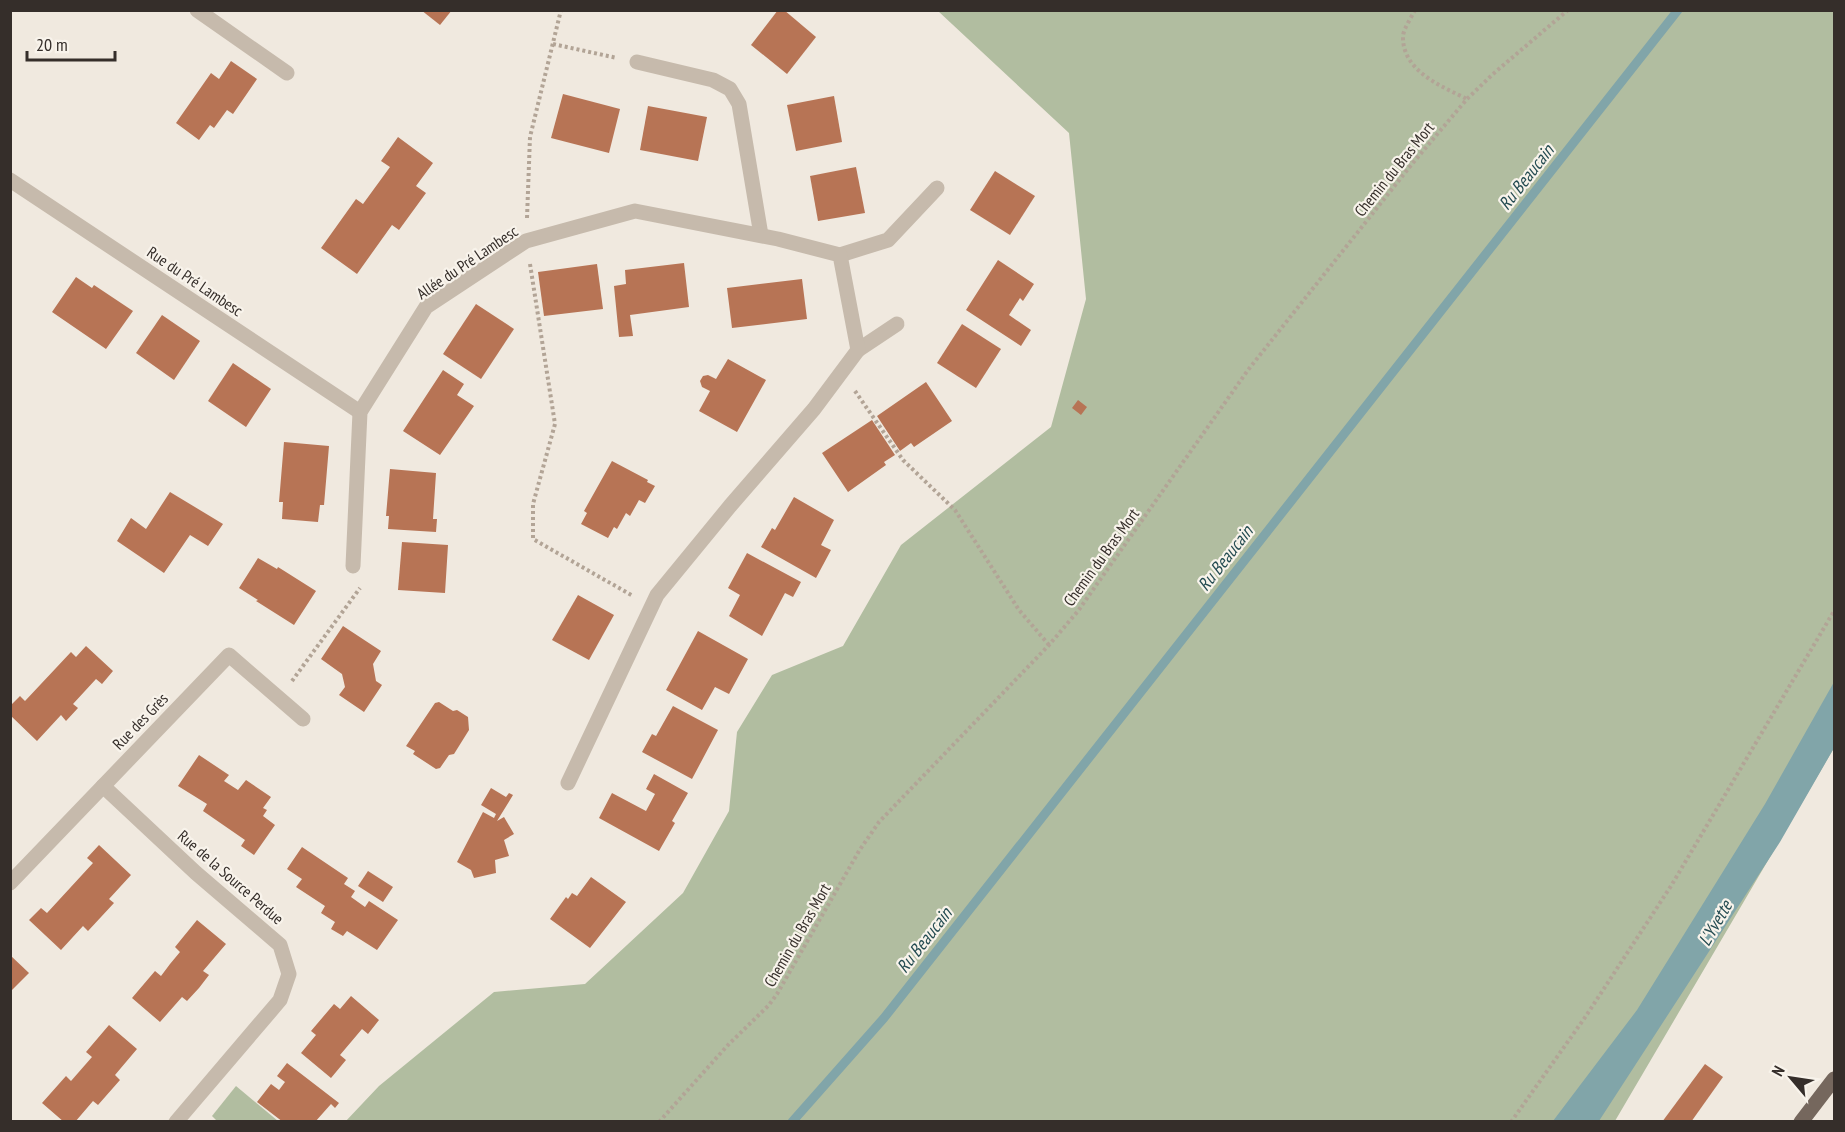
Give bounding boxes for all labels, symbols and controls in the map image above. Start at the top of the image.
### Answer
scale bar [27,24,116,62]
text: 20 m [36,33,68,56]
street label: Chemin du Bras Mort [1350,117,1439,220]
water label: Ru Beaucain [1493,139,1559,214]
street label: Allée du Pré Lambesc [413,221,522,303]
street label: Rue du Pré Lambesc [143,242,247,320]
street label: Chemin du Bras Mort [1059,504,1144,610]
water label: Ru Beaucain [1192,520,1258,595]
street label: Rue des Grès [108,688,172,754]
street label: Rue de la Source Perdue [174,826,288,928]
street label: Chemin du Bras Mort [759,879,835,990]
water label: L'Yvette [1693,895,1738,950]
water label: Ru Beaucain [891,902,957,977]
north arrow [1761,1048,1821,1108]
text: N [1767,1062,1789,1079]

